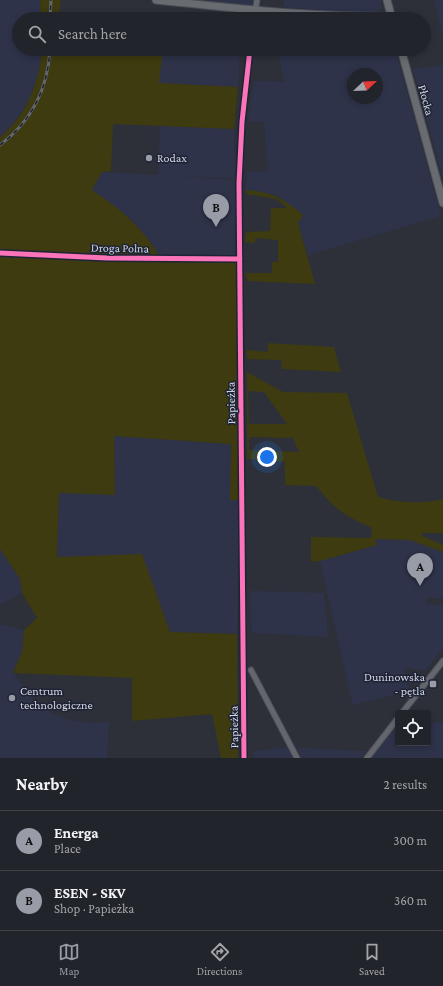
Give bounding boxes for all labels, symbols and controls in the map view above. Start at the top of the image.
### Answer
search box [12,12,431,56]
icon: search [26,23,48,45]
text: Search here [58,26,127,42]
north arrow [347,68,383,104]
street label: Płocka [415,83,437,117]
place label: Rodax [157,151,187,165]
marker: Rodax [144,153,154,163]
pin: B [203,194,229,227]
street label: Droga Polna [91,240,150,256]
street label: Papieżka [224,381,238,424]
your location [257,447,277,467]
pin: A [407,553,433,586]
place label: Duninowska - pętla [364,670,425,698]
marker: Duninowska - pętla [428,679,438,689]
place label: Centrum technologiczne [20,684,93,712]
marker: Centrum technologiczne [7,693,17,703]
street label: Papieżka [227,705,241,748]
map controls [395,710,431,746]
button: locate [395,710,431,746]
text: Nearby [16,775,68,794]
text: 2 results [384,777,427,792]
text: Energa [54,825,99,841]
text: A [25,833,33,848]
text: 300 m [393,833,427,848]
text: Place [54,841,81,856]
text: ESEN - SKV [54,885,126,901]
text: B [25,893,33,908]
text: 360 m [394,893,427,908]
text: Shop · Papieżka [54,901,134,916]
tab: Map [58,941,80,977]
tab: Directions [197,941,242,977]
tab: Saved [359,941,385,977]

